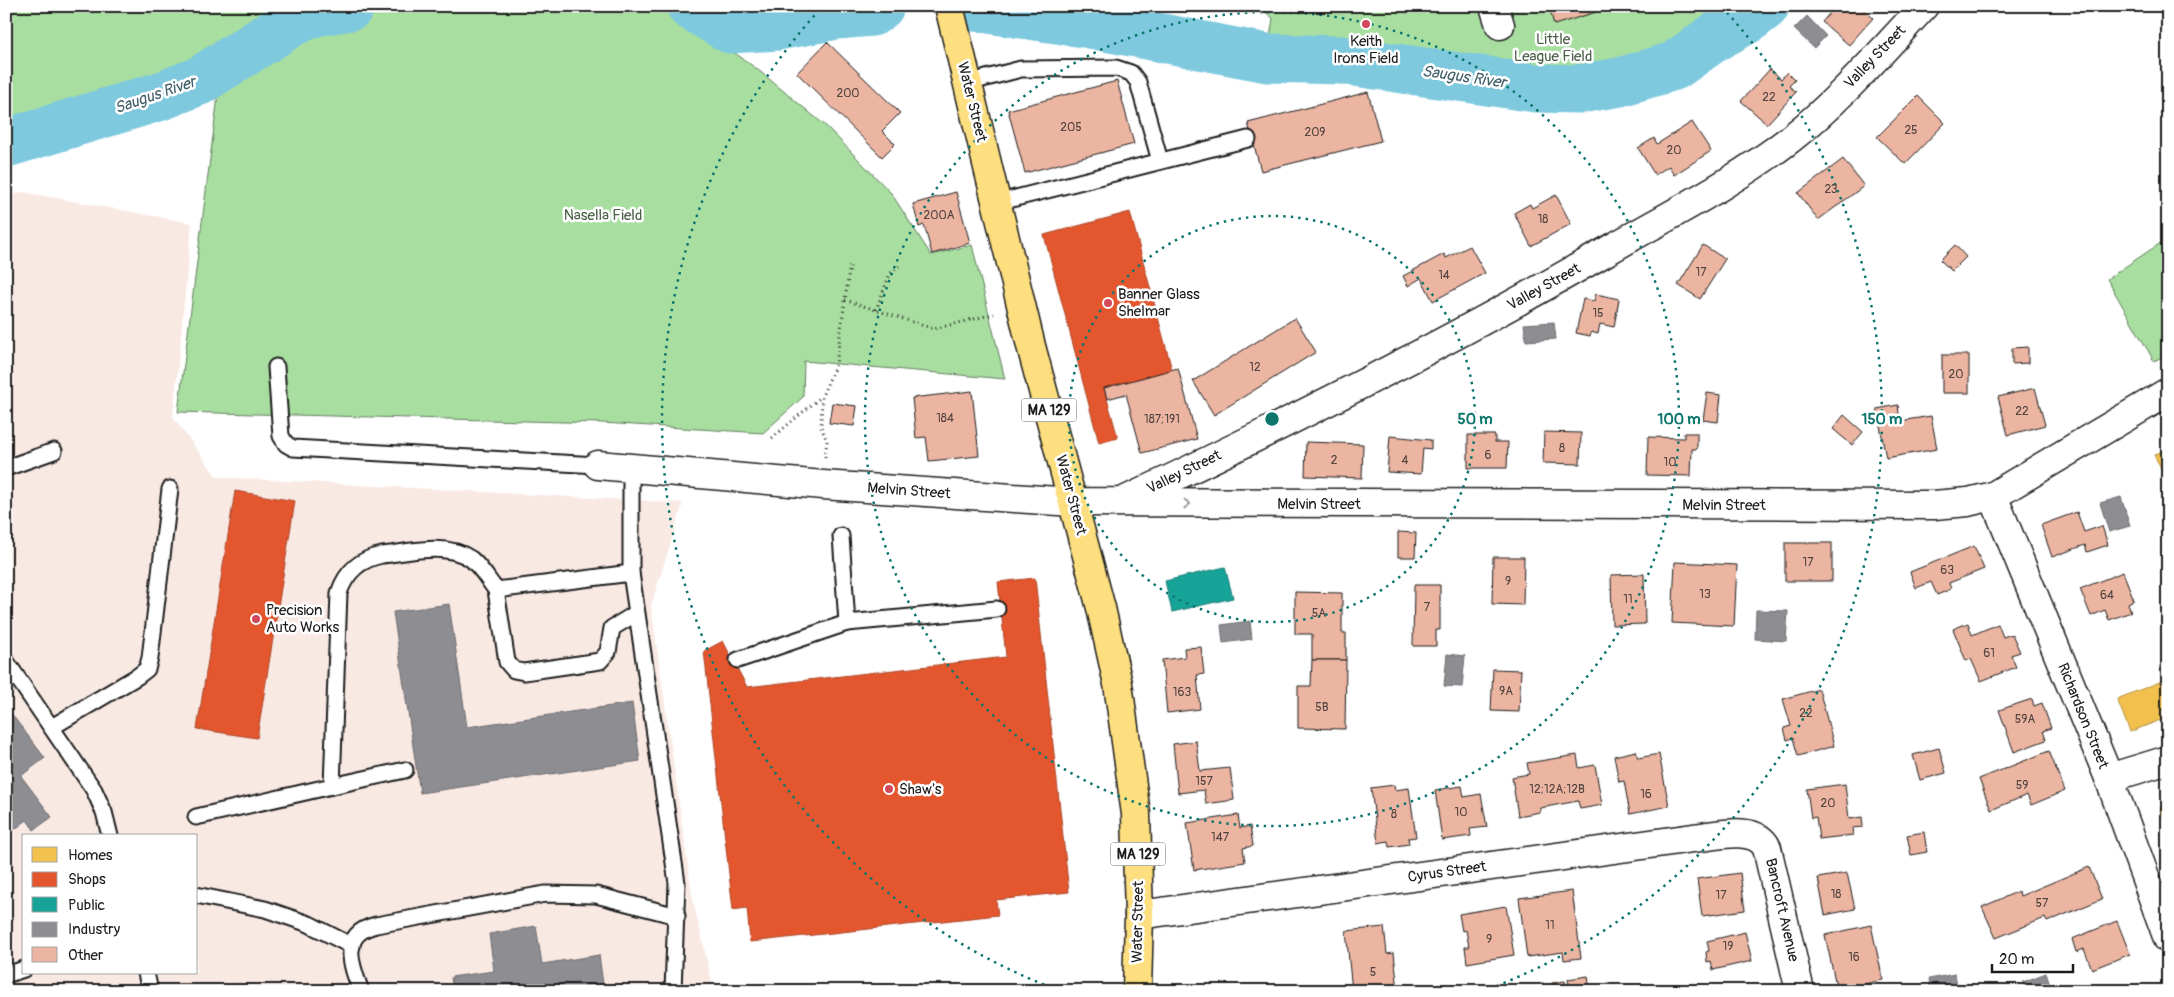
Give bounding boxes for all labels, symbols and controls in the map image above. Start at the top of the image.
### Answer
marker: Keith Irons Field [1360,18,1372,30]
street label: Valley Street [1840,21,1911,93]
park label: Little League Field [1514,30,1592,66]
place label: Keith Irons Field [1333,32,1399,68]
street label: Water Street [953,60,991,145]
water label: Saugus River [1421,61,1510,93]
water label: Saugus River [112,71,200,118]
house number: 200 [836,86,860,101]
house number: 22 [1762,90,1776,105]
house number: 205 [1060,120,1082,135]
house number: 25 [1904,123,1918,138]
house number: 209 [1304,125,1326,140]
house number: 20 [1667,143,1681,158]
house number: 23 [1824,182,1838,197]
park label: Nasella Field [564,206,642,225]
house number: 200A [924,208,955,223]
house number: 18 [1538,212,1548,227]
street label: Valley Street [1504,259,1585,315]
house number: 17 [1695,265,1707,280]
house number: 14 [1438,268,1450,283]
place label: Banner Glass Shelmar [1118,285,1200,321]
marker: Banner Glass Shelmar [1102,297,1114,309]
house number: 15 [1592,306,1604,321]
house number: 12 [1249,360,1261,375]
house number: 20 [1949,367,1963,382]
road number: MA 129 [1022,398,1076,422]
house number: 22 [2015,404,2029,419]
centre of rings [1263,410,1281,428]
text: 50 m [1458,410,1492,429]
text: 100 m [1658,410,1700,429]
text: 150 m [1862,410,1902,429]
house number: 184 [936,411,954,426]
house number: 187;191 [1144,412,1180,427]
house number: 8 [1559,441,1565,456]
street label: Valley Street [1144,445,1225,498]
house number: 6 [1485,448,1492,463]
street label: Water Street [1051,453,1091,538]
house number: 2 [1331,453,1338,468]
house number: 4 [1402,453,1409,468]
house number: 10 [1664,455,1676,470]
street label: Melvin Street [867,479,952,503]
street label: Melvin Street [1277,495,1362,514]
street label: Melvin Street [1682,496,1767,515]
one-way arrow [1183,498,1191,509]
house number: 17 [1802,555,1814,570]
house number: 63 [1940,563,1954,578]
house number: 9 [1505,574,1511,589]
house number: 13 [1699,587,1711,602]
house number: 64 [2100,588,2114,603]
house number: 11 [1623,592,1633,607]
house number: 7 [1424,600,1431,615]
place label: Precision Auto Works [266,601,340,637]
house number: 5A [1312,606,1326,621]
marker: Precision Auto Works [250,613,262,625]
house number: 61 [1983,646,1995,661]
street label: Richardson Street [2053,660,2113,773]
house number: 9A [1499,684,1513,699]
house number: 163 [1173,685,1191,700]
house number: 5B [1315,700,1329,715]
house number: 22 [1799,706,1813,721]
house number: 59A [2015,712,2035,727]
house number: 157 [1195,774,1213,789]
house number: 59 [2016,778,2028,793]
place label: Shaw's [899,780,942,799]
house number: 12;12A;12B [1529,782,1585,797]
marker: Shaw's [883,783,895,795]
house number: 16 [1640,787,1652,802]
house number: 20 [1821,796,1835,811]
house number: 10 [1455,805,1467,820]
house number: 8 [1391,807,1397,822]
house number: 147 [1211,830,1230,845]
legend [22,834,198,974]
road number: MA 129 [1110,842,1166,866]
text: Homes [68,846,113,865]
street label: Bancroft Avenue [1761,856,1803,964]
street label: Cyrus Street [1406,857,1488,887]
text: Shops [68,870,106,889]
street label: Water Street [1128,880,1148,963]
house number: 18 [1831,887,1841,902]
house number: 17 [1715,888,1727,903]
text: Public [68,896,105,915]
house number: 57 [2036,896,2049,911]
house number: 11 [1545,918,1555,933]
text: Industry [68,920,121,939]
house number: 9 [1486,932,1492,947]
house number: 19 [1723,939,1733,954]
scale bar [1992,942,2073,974]
text: Other [68,946,104,965]
house number: 16 [1848,950,1860,965]
text: 20 m [1999,950,2034,969]
house number: 5 [1370,965,1376,980]

